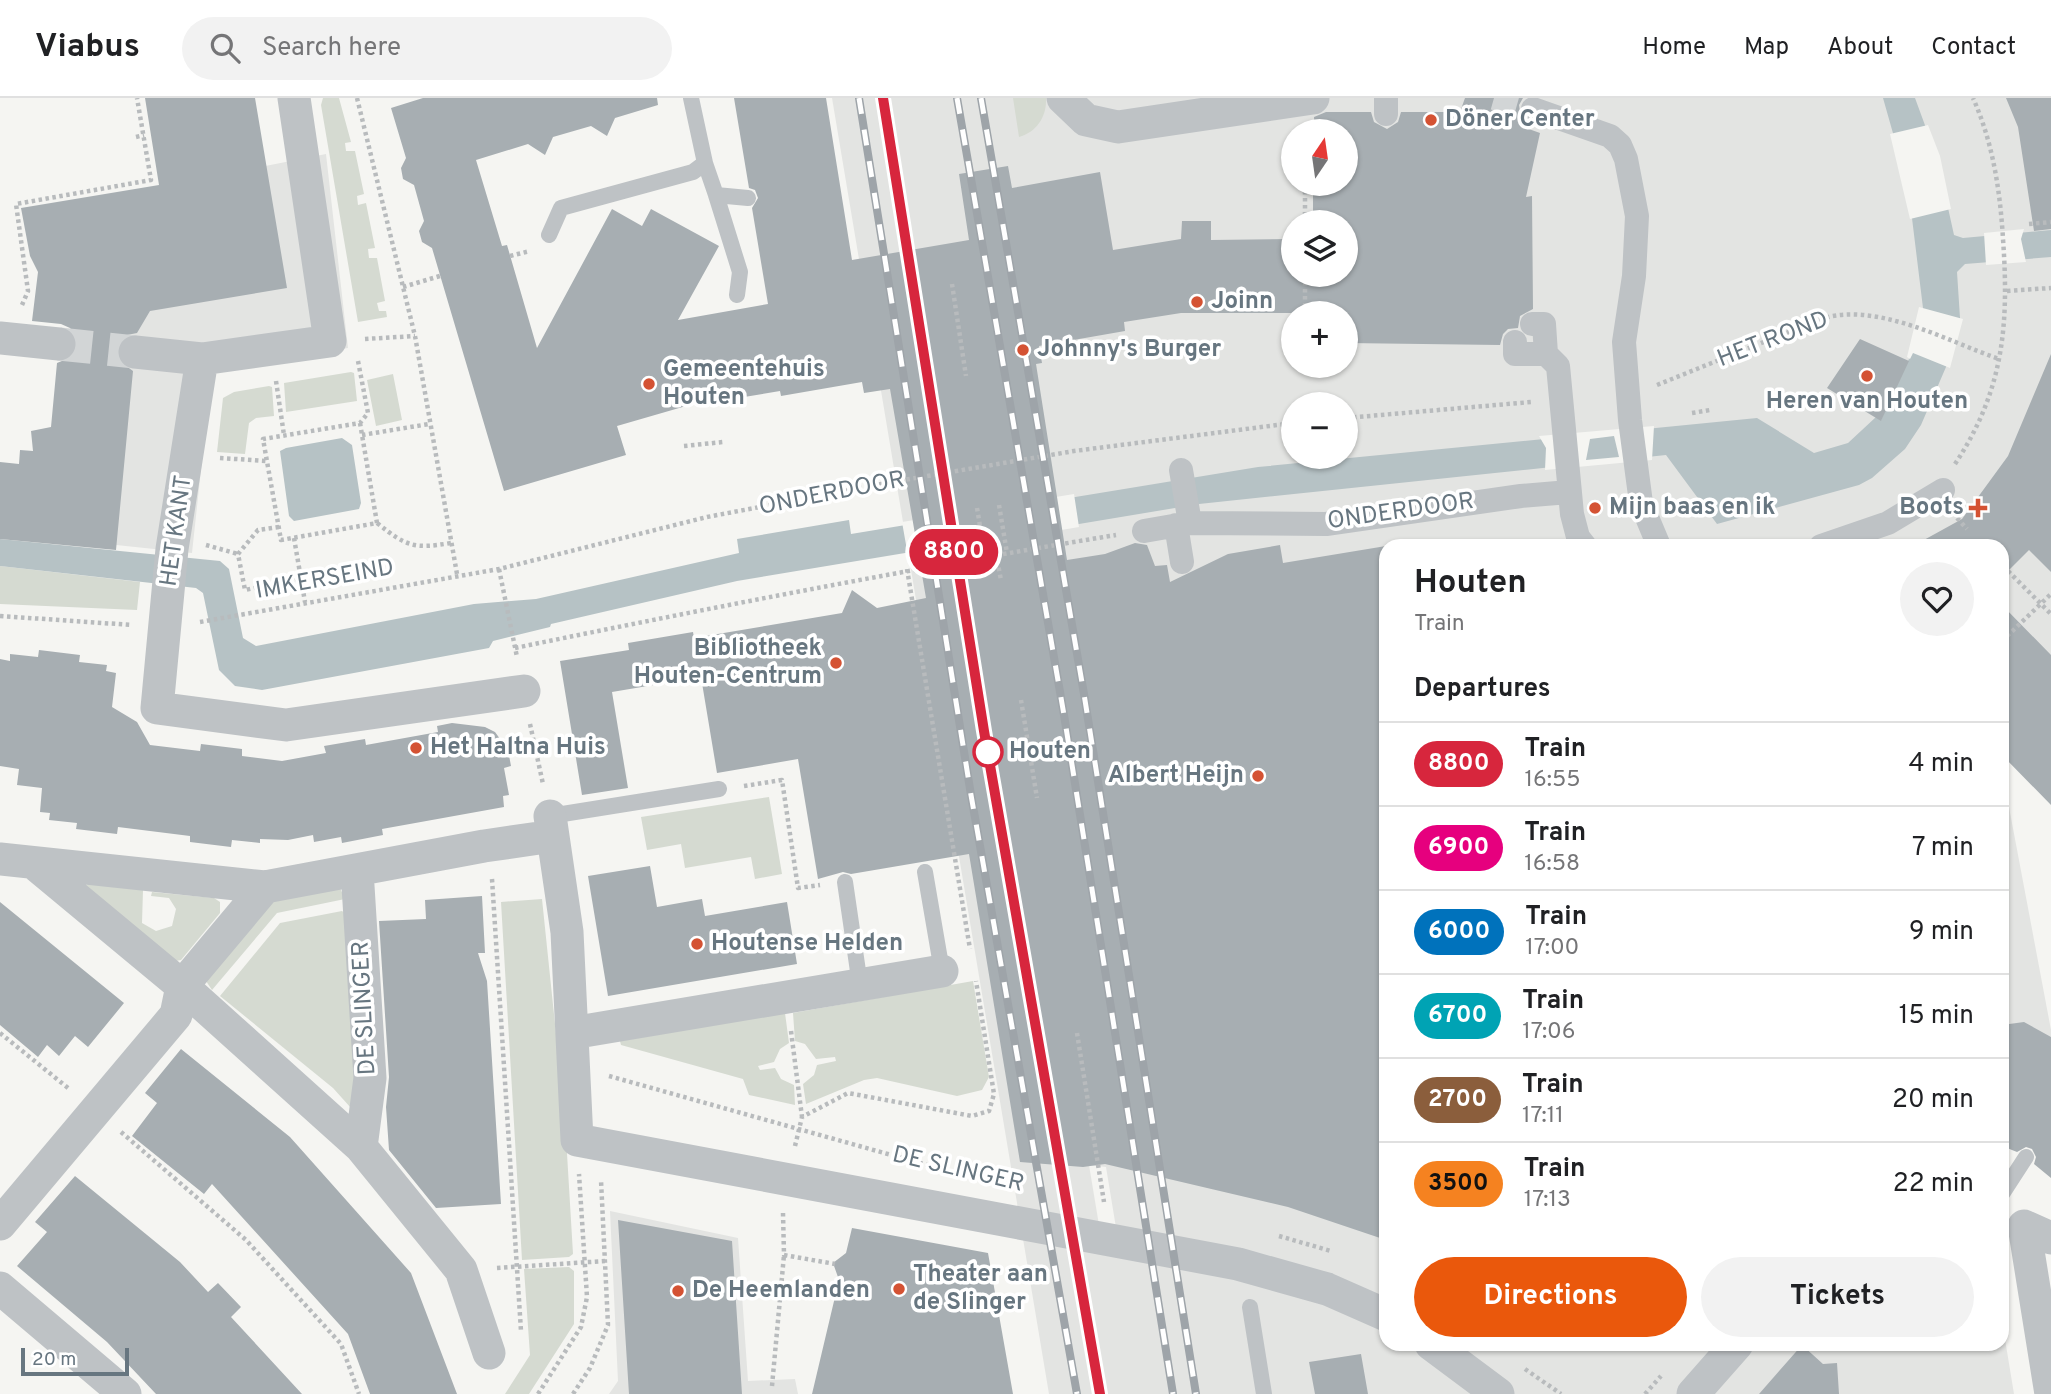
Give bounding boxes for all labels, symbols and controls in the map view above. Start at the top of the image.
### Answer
search box [182,17,672,80]
text: Viabus [35,27,140,69]
icon: search [206,29,244,67]
text: Search here [262,32,401,65]
text: Home [1642,33,1706,63]
text: Map [1744,33,1789,63]
text: About [1827,33,1893,63]
text: Contact [1931,33,2016,63]
place label: Döner Center [1445,105,1595,135]
marker: Döner Center [1423,112,1439,128]
north arrow [1281,119,1358,196]
map controls [1281,119,1358,469]
button: layers [1281,210,1358,287]
place label: Joinn [1211,287,1273,317]
marker: Joinn [1189,294,1205,310]
button: + [1281,301,1358,378]
street label: HET ROND [1713,305,1833,375]
place label: Johnny's Burger [1037,335,1221,365]
marker: Johnny's Burger [1015,342,1031,358]
place label: Gemeentehuis Houten [663,355,825,413]
marker: Heren van Houten [1859,368,1875,384]
marker: Gemeentehuis Houten [641,376,657,392]
place label: Heren van Houten [1766,387,1968,417]
button: − [1281,392,1358,469]
street label: ONDERDOOR [756,465,908,523]
street label: HET KANT [154,473,200,589]
street label: ONDERDOOR [1326,487,1476,537]
place label: Mijn baas en ik [1609,493,1775,523]
place label: Boots [1899,493,1964,523]
marker: Mijn baas en ik [1587,500,1603,516]
marker: Boots [1970,500,1986,516]
line badge: 8800 [905,529,1003,575]
text: 8800 [923,537,985,567]
street label: IMKERSEIND [253,553,397,607]
button: heart [1900,562,1974,636]
text: Houten [1414,563,1527,605]
text: Train [1414,610,1465,639]
place label: Bibliotheek Houten-Centrum [634,634,822,692]
marker: Bibliotheek Houten-Centrum [828,655,844,671]
text: Departures [1414,673,1551,706]
place label: Het Haltna Huis [430,733,606,763]
text: Train [1524,733,1586,766]
marker: Houten [973,737,1003,767]
place label: Houten [1009,737,1091,767]
marker: Het Haltna Huis [408,740,424,756]
text: 4 min [1908,748,1974,781]
text: 8800 [1428,749,1489,779]
place label: Albert Heijn [1108,761,1244,791]
text: 16:55 [1524,766,1581,795]
marker: Albert Heijn [1250,768,1266,784]
text: Train [1524,817,1586,850]
text: 7 min [1912,832,1974,865]
text: 6900 [1428,833,1489,863]
text: 16:58 [1524,850,1580,879]
text: Train [1525,901,1587,934]
text: 9 min [1909,916,1974,949]
text: 6000 [1428,917,1490,947]
place label: Houtense Helden [711,929,903,959]
text: 17:00 [1525,934,1579,963]
marker: Houtense Helden [689,936,705,952]
street label: DE SLINGER [347,940,383,1076]
text: Train [1522,985,1584,1018]
text: 15 min [1899,1000,1974,1033]
text: 6700 [1428,1001,1487,1031]
text: 17:06 [1522,1018,1576,1047]
text: Train [1522,1069,1584,1102]
text: 20 min [1892,1084,1974,1117]
text: 2700 [1428,1085,1487,1115]
text: 17:11 [1522,1102,1564,1131]
street label: DE SLINGER [889,1140,1027,1200]
text: Train [1524,1153,1585,1186]
text: 22 min [1893,1168,1974,1201]
text: 3500 [1428,1169,1489,1199]
text: 17:13 [1524,1186,1571,1215]
button: Directions [1414,1257,1687,1337]
button: Tickets [1701,1257,1974,1337]
place label: Theater aan de Slinger [913,1260,1048,1318]
place label: De Heemlanden [692,1276,870,1306]
marker: Theater aan de Slinger [891,1281,907,1297]
marker: De Heemlanden [670,1283,686,1299]
scale bar [21,1345,130,1377]
text: 20 m [32,1348,76,1372]

